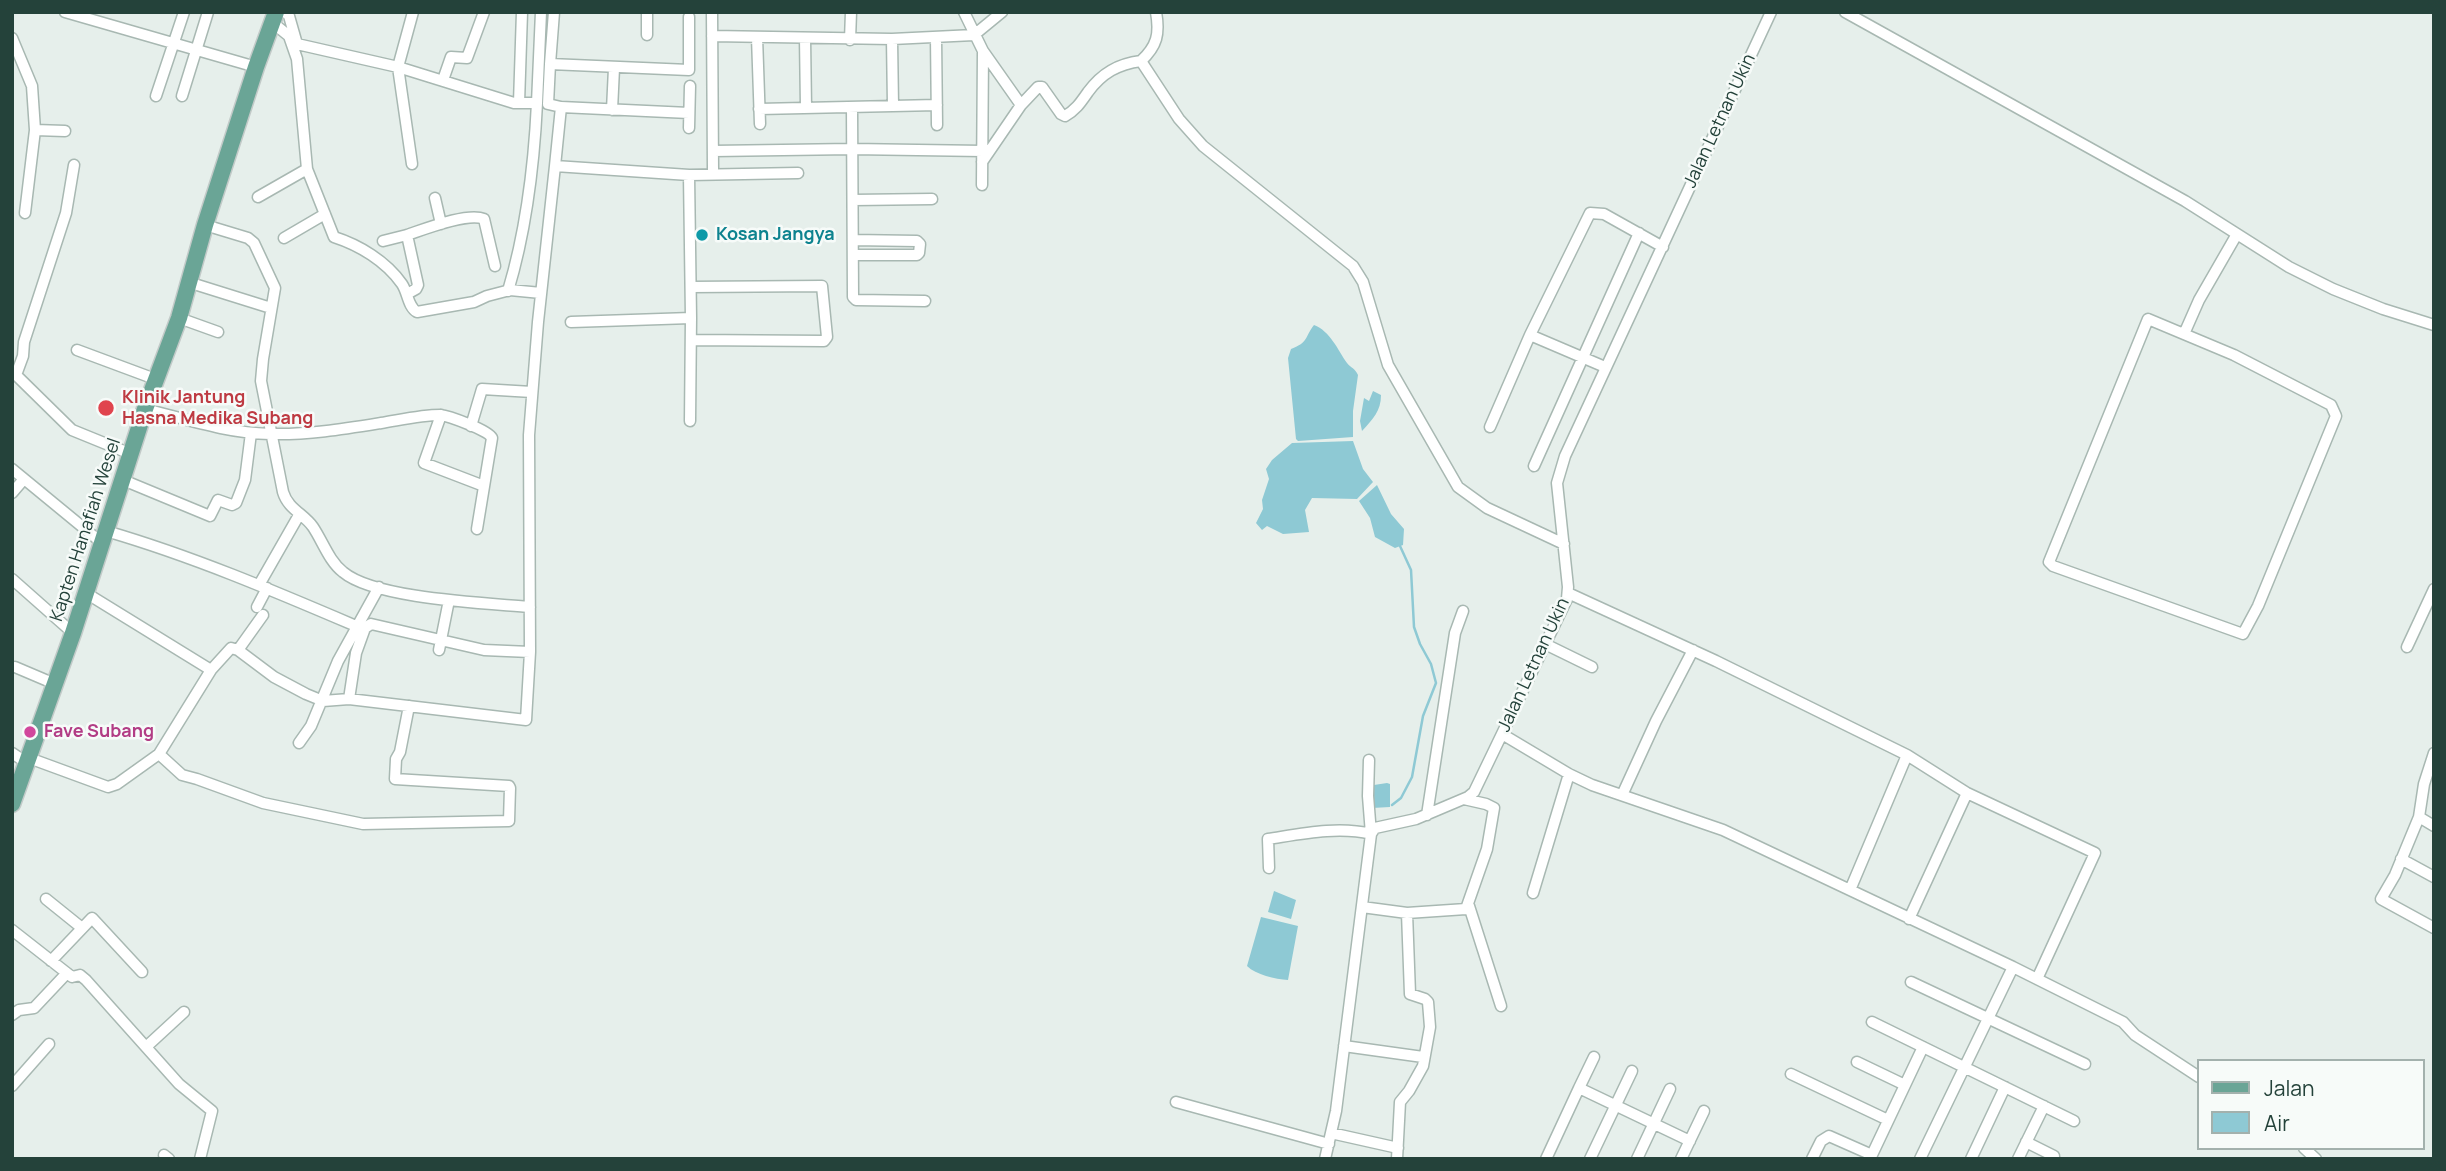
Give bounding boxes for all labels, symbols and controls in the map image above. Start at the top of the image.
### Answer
street label: Jalan Letnan Ukin [1680,51,1760,191]
place label: Kosan Jangya [716,224,835,246]
marker: Kosan Jangya [694,227,710,243]
place label: Klinik Jantung Hasna Medika Subang [122,387,313,430]
marker: Klinik Jantung Hasna Medika Subang [96,398,116,418]
street label: Kapten Hanafiah Wesel [46,436,126,624]
street label: Jalan Letnan Ukin [1494,595,1574,735]
place label: Fave Subang [44,721,154,743]
marker: Fave Subang [22,724,38,740]
legend [2198,1059,2425,1150]
text: Jalan [2264,1074,2314,1102]
text: Air [2264,1109,2290,1137]

